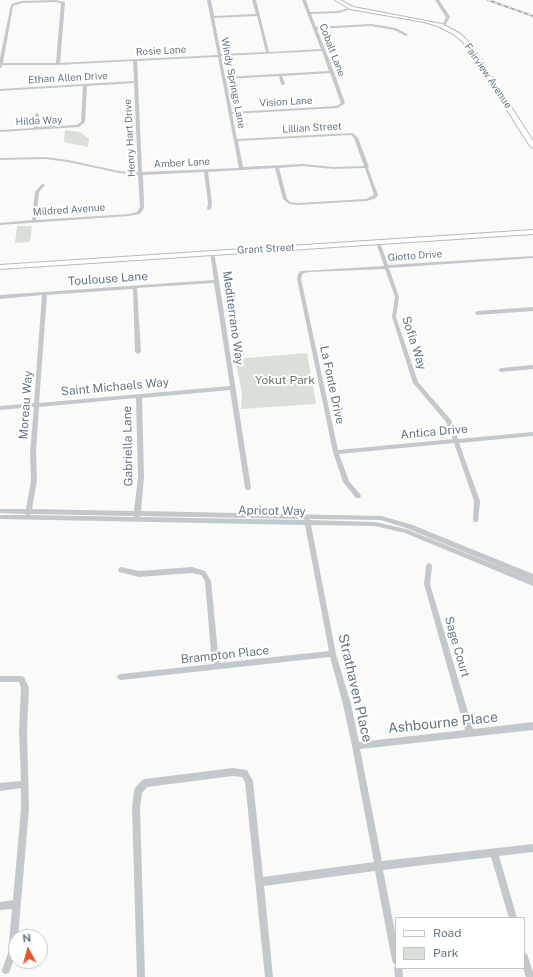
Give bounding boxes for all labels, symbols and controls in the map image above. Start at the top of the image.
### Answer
street label: Cobalt Lane [316,22,348,78]
street label: Windy Springs Lane [218,36,248,130]
street label: Fairview Avenue [462,41,514,111]
street label: Rosie Lane [136,44,186,58]
street label: Ethan Allen Drive [28,70,108,86]
street label: Vision Lane [259,95,313,109]
street label: Henry Hart Drive [122,99,138,177]
street label: Hilda Way [15,114,63,128]
street label: Lillian Street [282,120,342,136]
street label: Amber Lane [154,156,210,170]
street label: Mildred Avenue [32,201,106,219]
street label: Grant Street [237,241,295,257]
street label: Giotto Drive [387,248,443,264]
street label: Toulouse Lane [68,269,148,289]
street label: Mediterrano Way [219,270,247,366]
street label: Sofia Way [399,314,429,372]
street label: La Fonte Drive [317,345,347,425]
street label: Moreau Way [16,370,36,440]
park label: Yokut Park [255,373,315,387]
street label: Saint Michaels Way [60,375,170,399]
street label: Gabriella Lane [120,406,136,486]
street label: Antica Drive [400,422,468,442]
street label: Apricot Way [238,503,306,519]
street label: Sage Court [441,615,473,679]
street label: Strathaven Place [334,632,376,744]
street label: Brampton Place [180,643,270,667]
street label: Ashbourne Place [387,709,499,737]
legend [395,917,525,969]
text: Road [433,926,461,940]
north arrow [8,929,48,969]
text: N [22,932,32,945]
text: Park [433,946,459,960]

